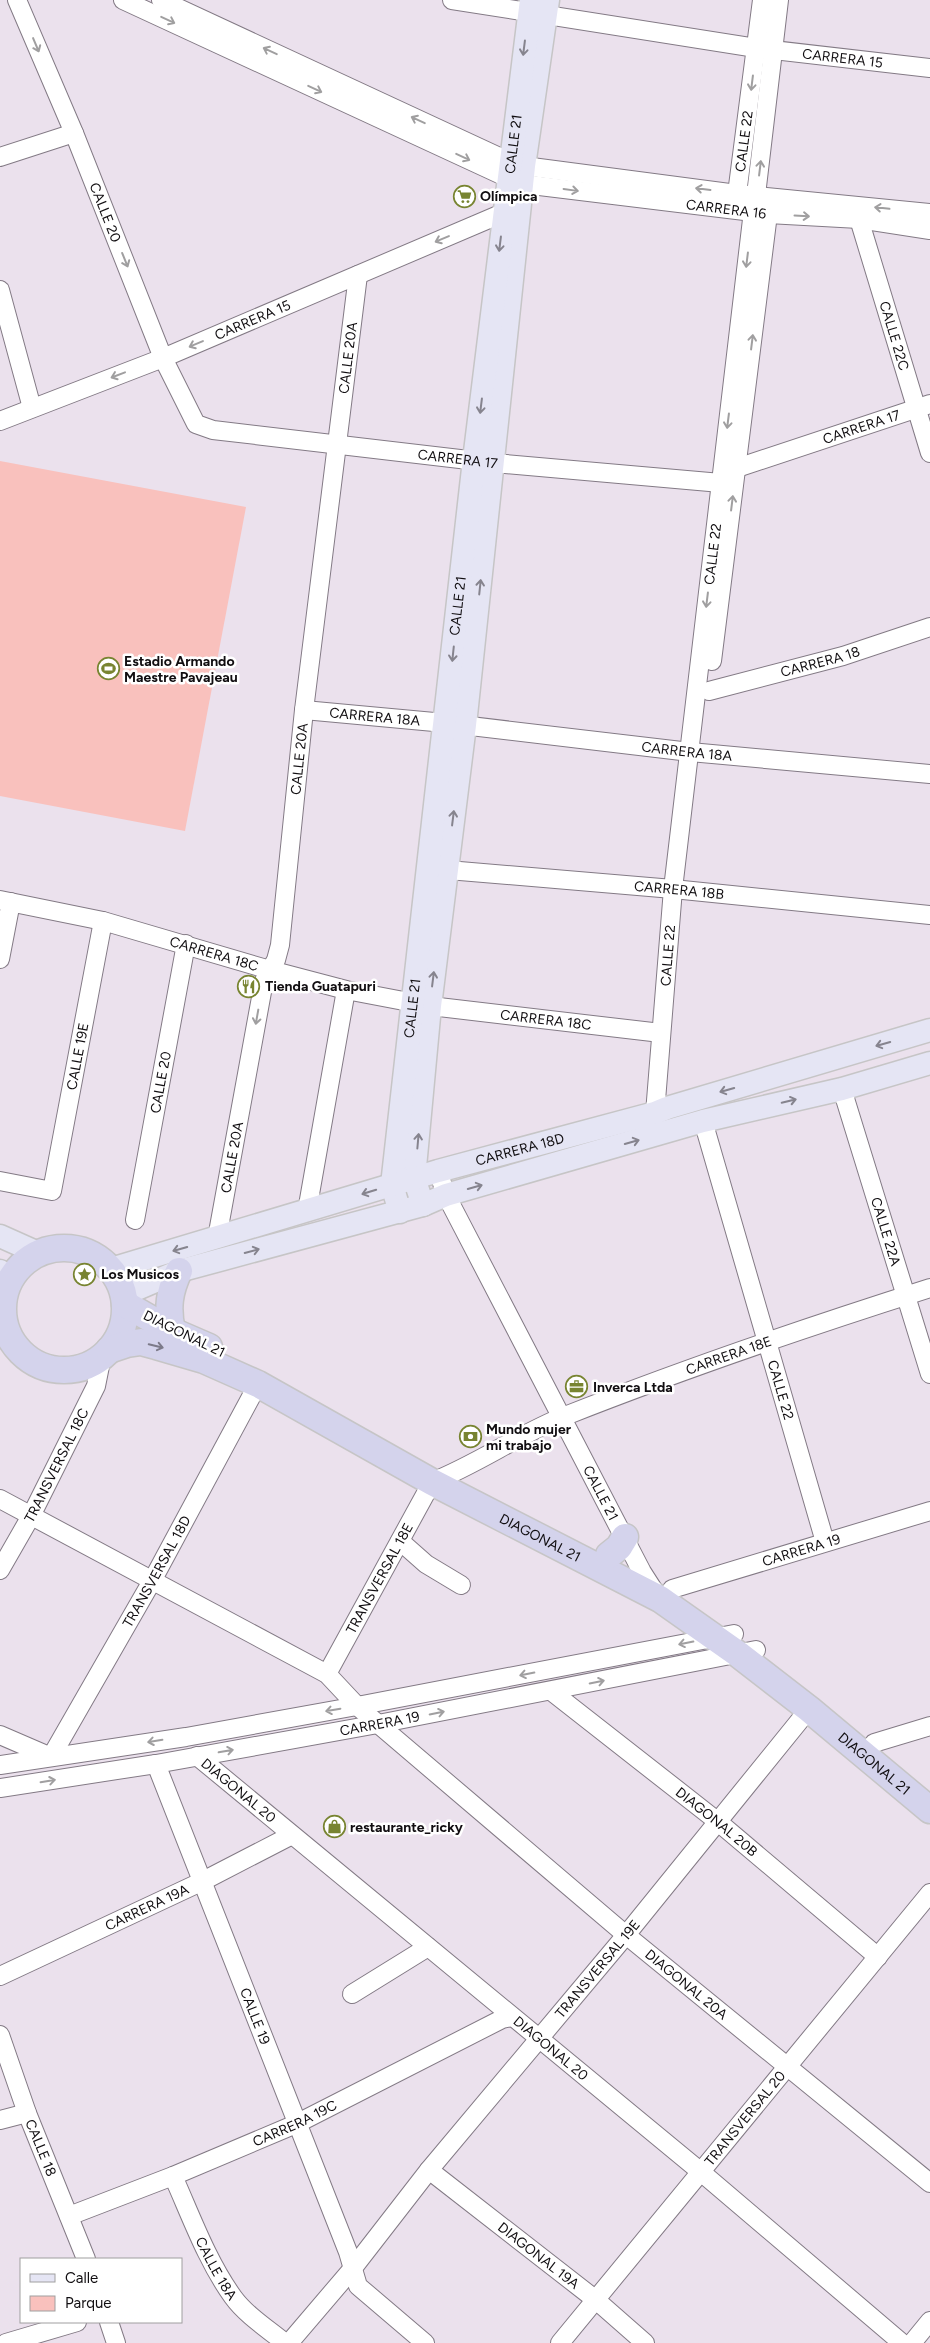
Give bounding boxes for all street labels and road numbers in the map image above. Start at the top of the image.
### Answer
street label: CARRERA 15 [801,45,884,71]
street label: CALLE 22 [731,110,756,173]
street label: CALLE 21 [501,114,525,175]
street label: CALLE 20 [86,180,125,245]
street label: CARRERA 16 [685,196,767,222]
street label: CARRERA 15 [212,296,293,344]
street label: CALLE 22C [876,299,913,373]
street label: CALLE 20A [335,321,361,395]
street label: CARRERA 17 [820,406,903,448]
street label: CARRERA 17 [417,446,499,472]
street label: CALLE 22 [700,522,725,586]
street label: CALLE 21 [446,575,469,636]
street label: CARRERA 18 [779,642,862,680]
street label: CARRERA 18A [329,704,421,729]
street label: CALLE 20A [287,722,311,796]
street label: CARRERA 18A [640,738,733,764]
street label: CARRERA 18B [634,877,725,903]
street label: CALLE 22 [657,924,679,987]
street label: CARRERA 18C [168,933,261,975]
street label: CALLE 21 [400,978,424,1039]
street label: CARRERA 18C [499,1006,592,1033]
street label: CALLE 19E [63,1021,92,1091]
street label: CALLE 20 [146,1050,174,1115]
street label: CALLE 20A [217,1120,247,1194]
street label: CARRERA 18D [474,1129,566,1169]
street label: CALLE 22A [867,1195,905,1268]
street label: DIAGONAL 21 [140,1307,228,1361]
street label: CARRERA 18E [683,1332,774,1378]
street label: CALLE 22 [764,1358,798,1422]
street label: TRANSVERSAL 18C [21,1405,92,1525]
street label: CALLE 21 [580,1463,622,1523]
street label: DIAGONAL 21 [497,1510,584,1565]
street label: TRANSVERSAL 18D [119,1513,194,1630]
street label: TRANSVERSAL 18E [342,1520,416,1637]
street label: CARRERA 19 [760,1530,842,1570]
street label: CARRERA 19 [338,1708,421,1739]
street label: DIAGONAL 21 [835,1729,914,1798]
street label: DIAGONAL 20 [198,1755,280,1826]
street label: DIAGONAL 20B [672,1783,761,1860]
street label: CARRERA 19A [102,1880,192,1934]
street label: TRANSVERSAL 19E [552,1916,643,2022]
street label: DIAGONAL 20A [642,1946,732,2023]
street label: CALLE 19 [236,1985,274,2047]
street label: DIAGONAL 20 [510,2012,592,2084]
street label: TRANSVERSAL 20 [701,2067,789,2169]
street label: CARRERA 19C [250,2096,340,2150]
street label: CALLE 18 [22,2117,60,2179]
street label: DIAGONAL 19A [495,2218,583,2293]
street label: CALLE 18A [192,2234,241,2304]

